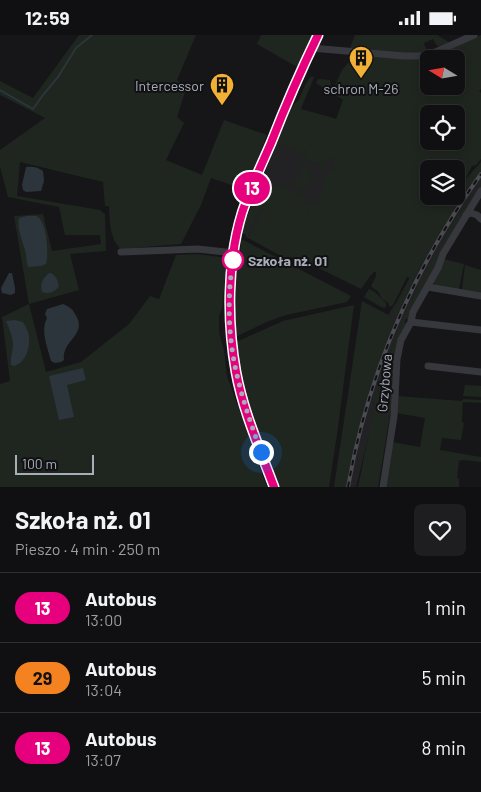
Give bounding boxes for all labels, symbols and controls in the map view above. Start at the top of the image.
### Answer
text: 12:59 [25,6,70,29]
building icon: schron M-26 [348,45,374,79]
north arrow [420,50,465,95]
map controls [420,50,465,205]
building icon: Intercessor [209,72,235,106]
place label: Intercessor [135,77,204,94]
place label: schron M-26 [324,80,398,97]
button: locate [420,105,465,150]
button: layers [420,160,465,205]
line badge: 13 [230,172,274,204]
text: 13 [244,177,260,199]
marker: Szkoła nż. 01 [222,249,244,271]
place label: Szkoła nż. 01 [248,252,327,269]
street label: Grzybowa [373,353,395,413]
your location [249,440,274,465]
scale bar [15,452,94,475]
text: 100 m [22,455,57,472]
button: heart [414,504,466,556]
text: Szkoła nż. 01 [15,505,151,534]
text: Pieszo · 4 min · 250 m [15,539,160,558]
text: Autobus [85,587,156,610]
text: 1 min [425,596,466,619]
text: 13 [34,597,51,619]
text: 13:00 [85,610,122,629]
text: Autobus [85,657,156,680]
text: 5 min [422,666,466,689]
text: 29 [33,667,52,689]
text: 13:04 [85,680,122,699]
text: Autobus [85,727,156,750]
text: 8 min [422,736,466,759]
text: 13 [34,737,51,759]
text: 13:07 [85,750,121,769]

